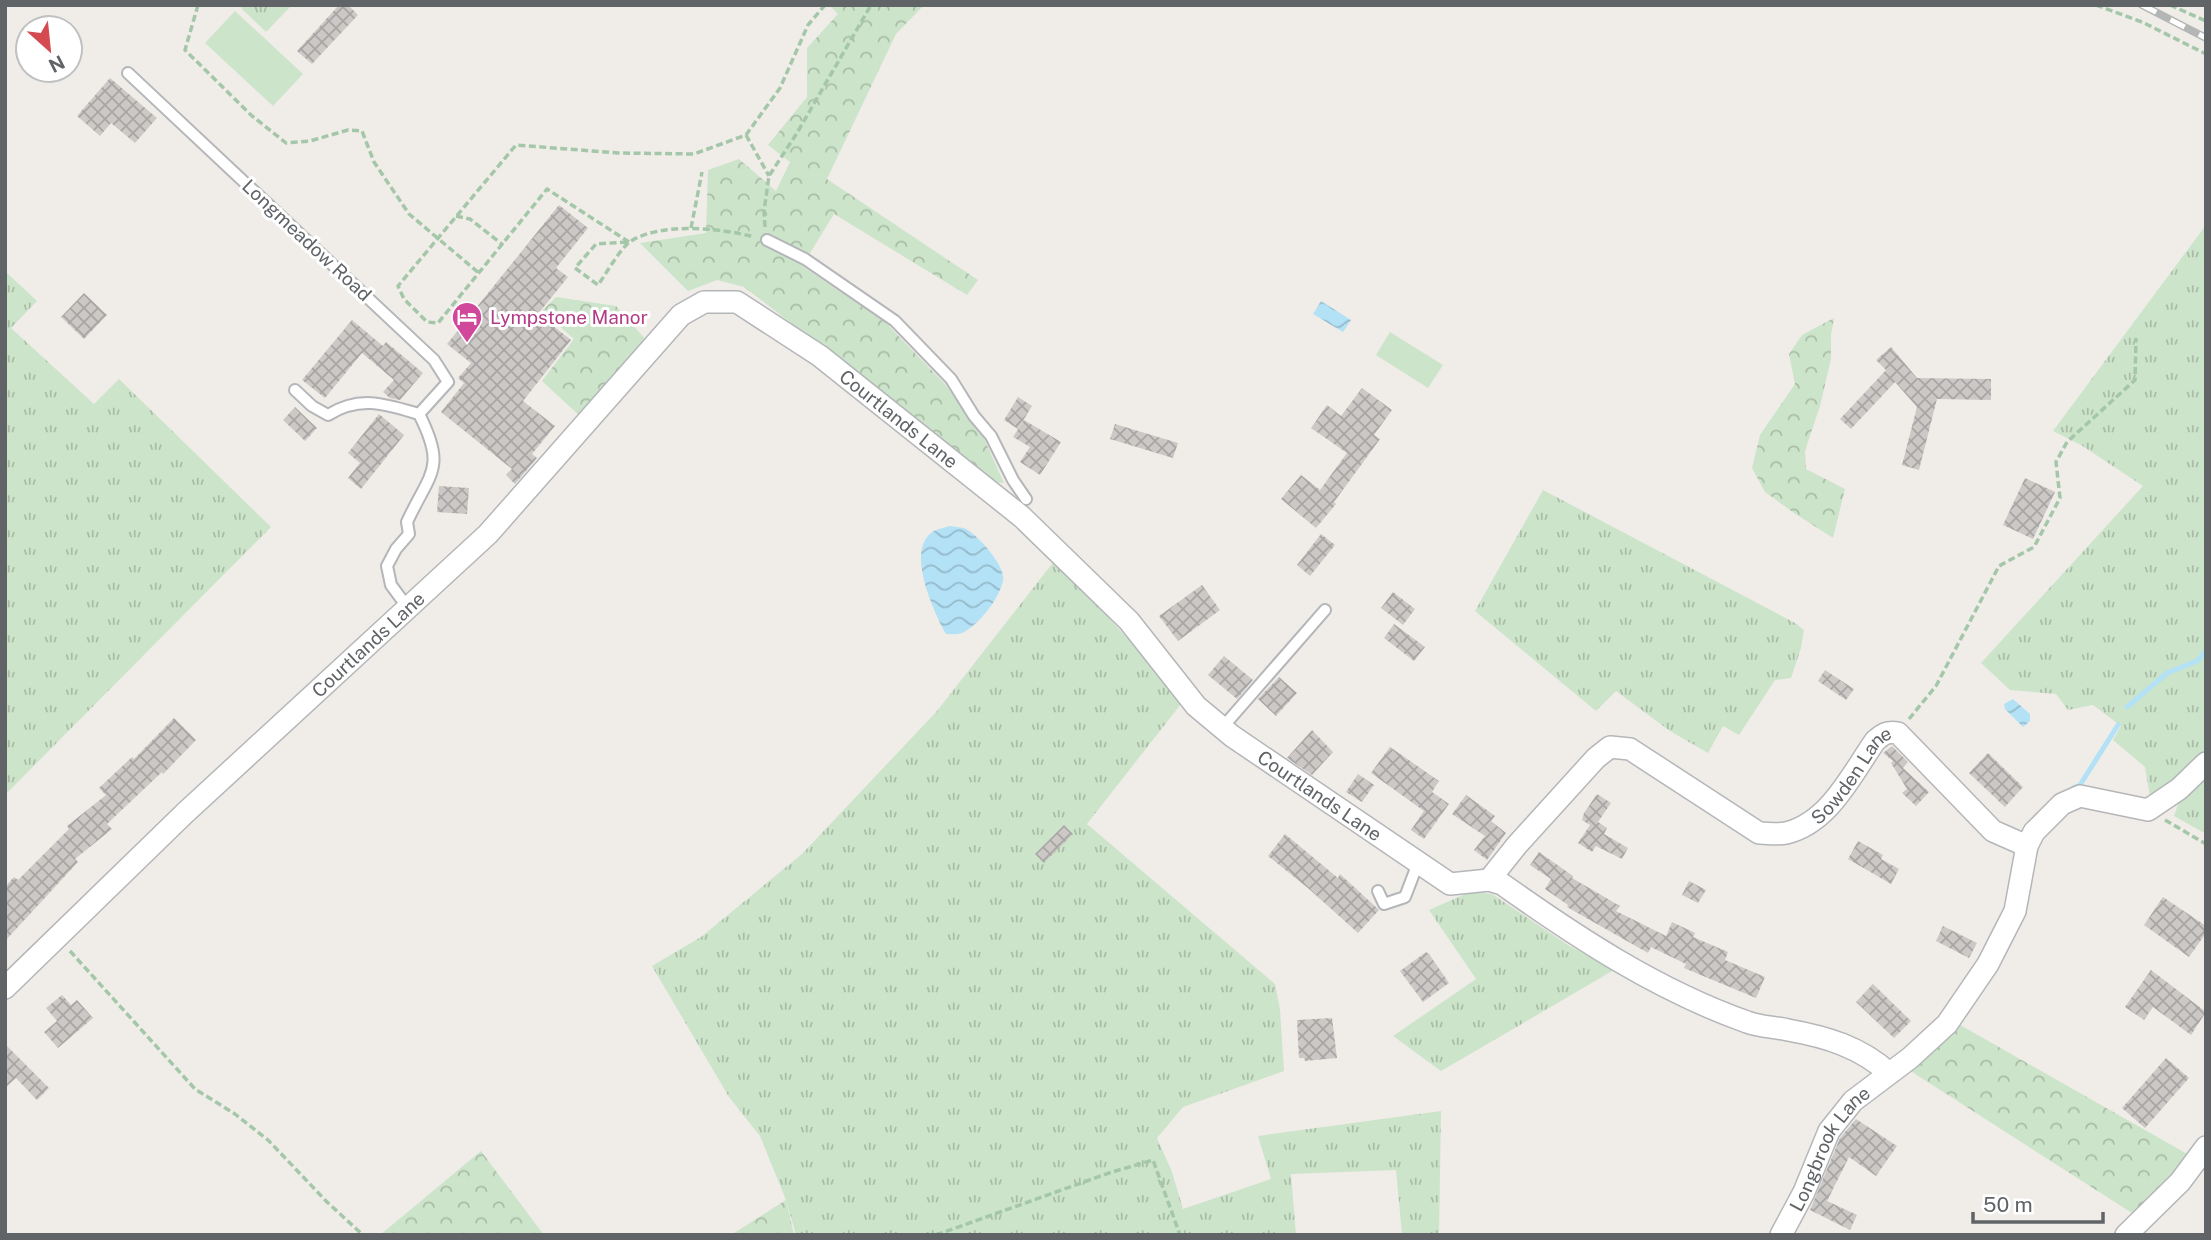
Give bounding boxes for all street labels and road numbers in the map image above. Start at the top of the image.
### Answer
street label: Longmeadow Road [238,175,376,305]
street label: Courtlands Lane [835,365,962,473]
street label: Courtlands Lane [307,587,429,702]
street label: Sowden Lane [1806,722,1894,829]
street label: Courtlands Lane [1254,746,1386,845]
street label: Longbrook Lane [1785,1081,1874,1215]

